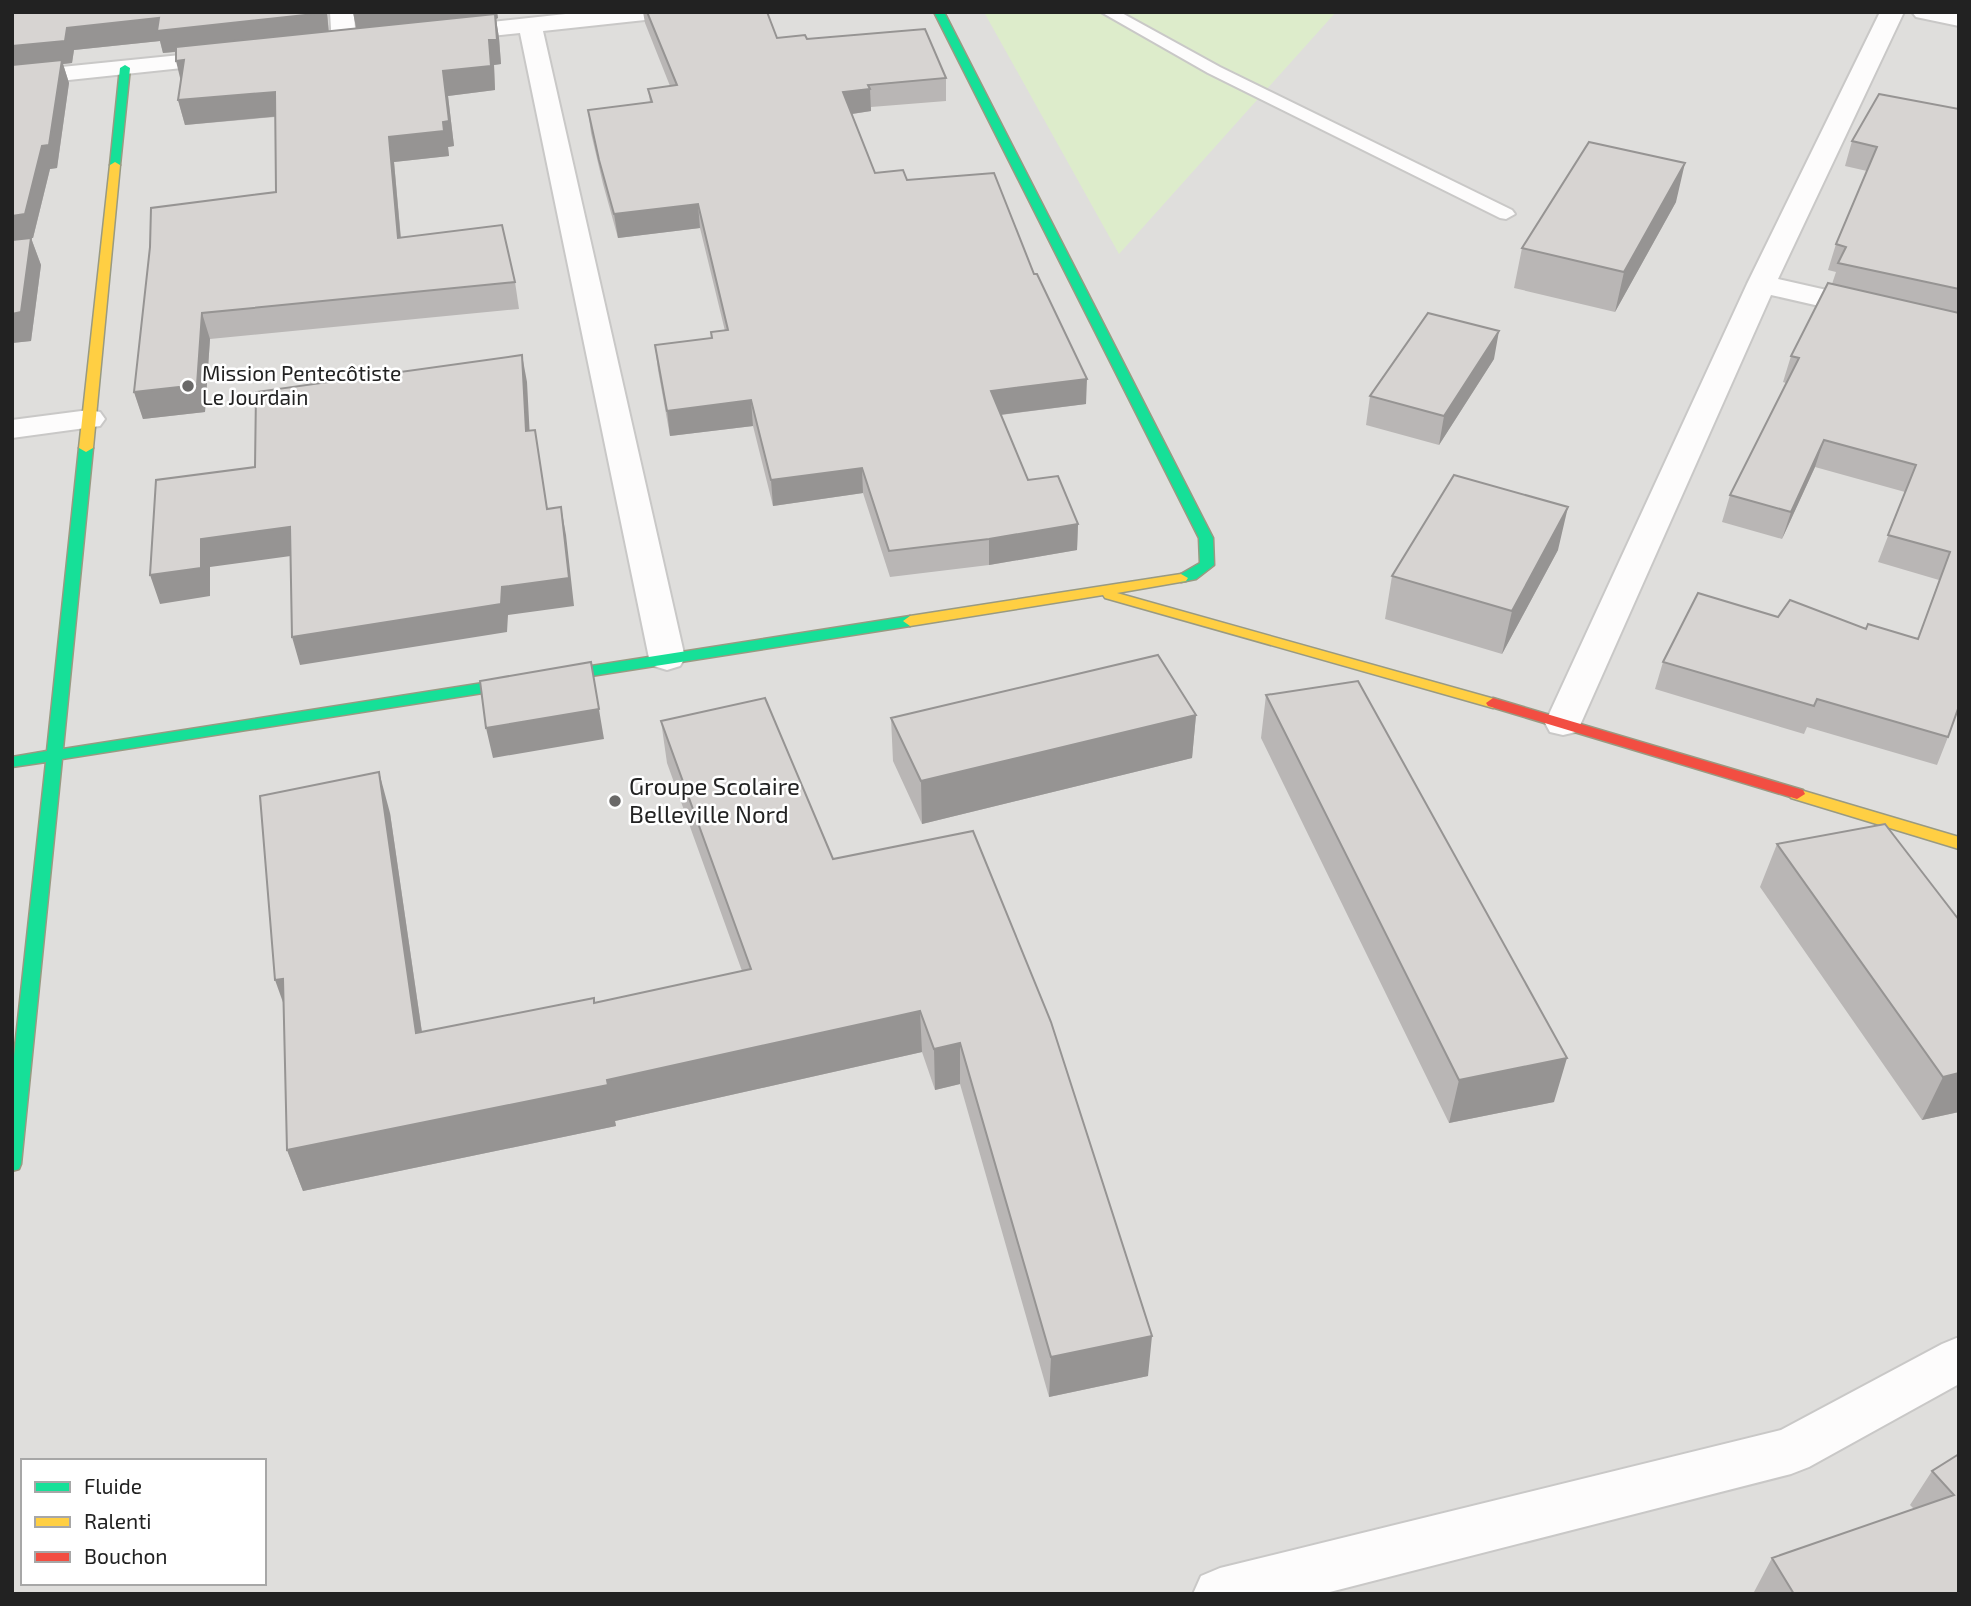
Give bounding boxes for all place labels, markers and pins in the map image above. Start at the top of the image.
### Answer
place label: Mission Pentecôtiste Le Jourdain [202,360,401,409]
marker: Mission Pentecôtiste Le Jourdain [180,378,196,394]
place label: Groupe Scolaire Belleville Nord [629,771,800,828]
marker: Groupe Scolaire Belleville Nord [607,793,623,809]

